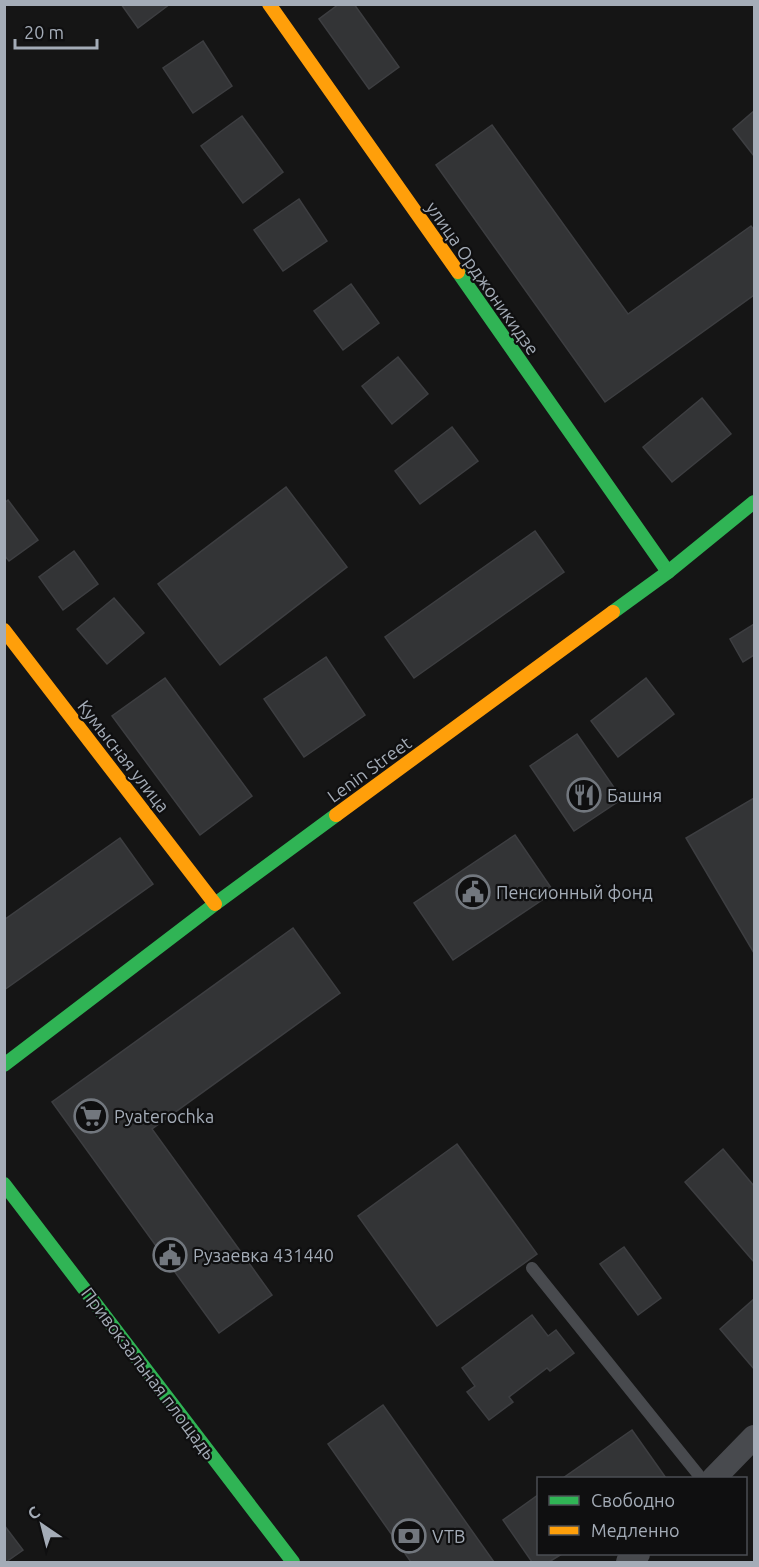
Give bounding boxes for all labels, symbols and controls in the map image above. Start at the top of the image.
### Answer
scale bar [15,12,98,50]
text: 20 m [24,22,64,42]
street label: улица Орджоникидзе [422,198,544,358]
street label: Кумысная улица [74,696,174,816]
street label: Lenin Street [323,732,415,806]
restaurant icon: Башня [566,777,602,813]
place label: Башня [607,785,662,805]
public building icon: Пенсионный фонд [455,874,491,910]
place label: Пенсионный фонд [496,882,653,902]
supermarket icon: Pyaterochka [73,1098,109,1134]
place label: Pyaterochka [114,1106,214,1126]
public building icon: Рузаевка 431440 [152,1237,188,1273]
place label: Рузаевка 431440 [193,1245,334,1265]
street label: Привокзальная площадь [78,1283,220,1463]
legend [537,1477,747,1555]
text: Свободно [591,1490,675,1510]
north arrow [12,1495,72,1555]
text: С [24,1502,43,1523]
bank icon: VTB [391,1518,427,1554]
text: Медленно [591,1520,680,1540]
place label: VTB [432,1526,465,1546]

